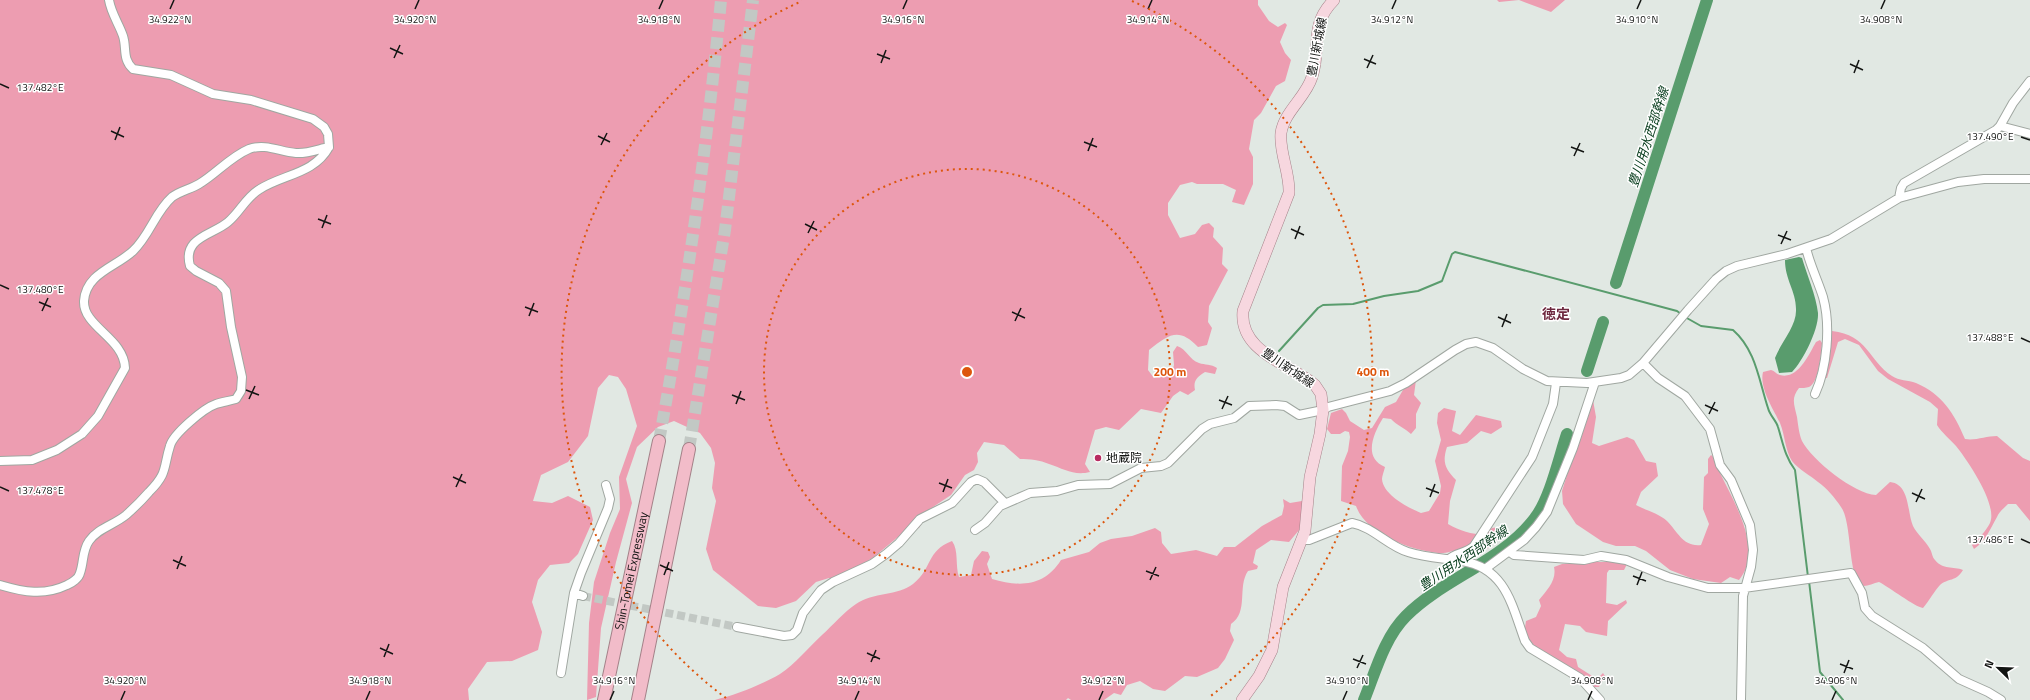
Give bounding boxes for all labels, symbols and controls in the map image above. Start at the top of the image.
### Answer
text: 34.922°N [149,12,191,27]
text: 34.920°N [394,12,436,27]
text: 34.918°N [638,12,680,27]
text: 34.916°N [882,12,924,27]
text: 34.914°N [1127,12,1169,27]
text: 34.912°N [1371,12,1413,27]
text: 34.910°N [1616,12,1658,27]
text: 34.908°N [1860,12,1902,27]
street label: 豊川新城線 [1301,16,1332,78]
text: 137.482°E [17,80,64,95]
water label: 豊川用水西部幹線 [1622,83,1674,190]
text: 137.490°E [1967,129,2014,144]
text: 137.480°E [17,282,64,297]
district label: 徳定 [1542,303,1570,324]
text: 137.488°E [1967,330,2014,345]
street label: 豊川新城線 [1258,343,1318,392]
text: 200 m [1154,362,1186,381]
text: 400 m [1357,362,1389,381]
centre of rings [960,365,974,379]
place label: 地蔵院 [1106,448,1142,467]
marker: 地蔵院 [1093,453,1103,463]
text: 137.478°E [17,483,64,498]
street label: Shin-Tomei Expressway [609,510,653,631]
water label: 豊川用水西部幹線 [1414,520,1513,595]
text: 137.486°E [1967,532,2014,547]
north arrow [1978,648,2018,688]
text: N [1980,657,1998,671]
text: 34.920°N [104,673,146,688]
text: 34.918°N [349,673,391,688]
text: 34.916°N [593,673,635,688]
text: 34.914°N [838,673,880,688]
text: 34.912°N [1082,673,1124,688]
text: 34.910°N [1326,673,1368,688]
text: 34.908°N [1571,673,1613,688]
text: 34.906°N [1815,673,1857,688]

